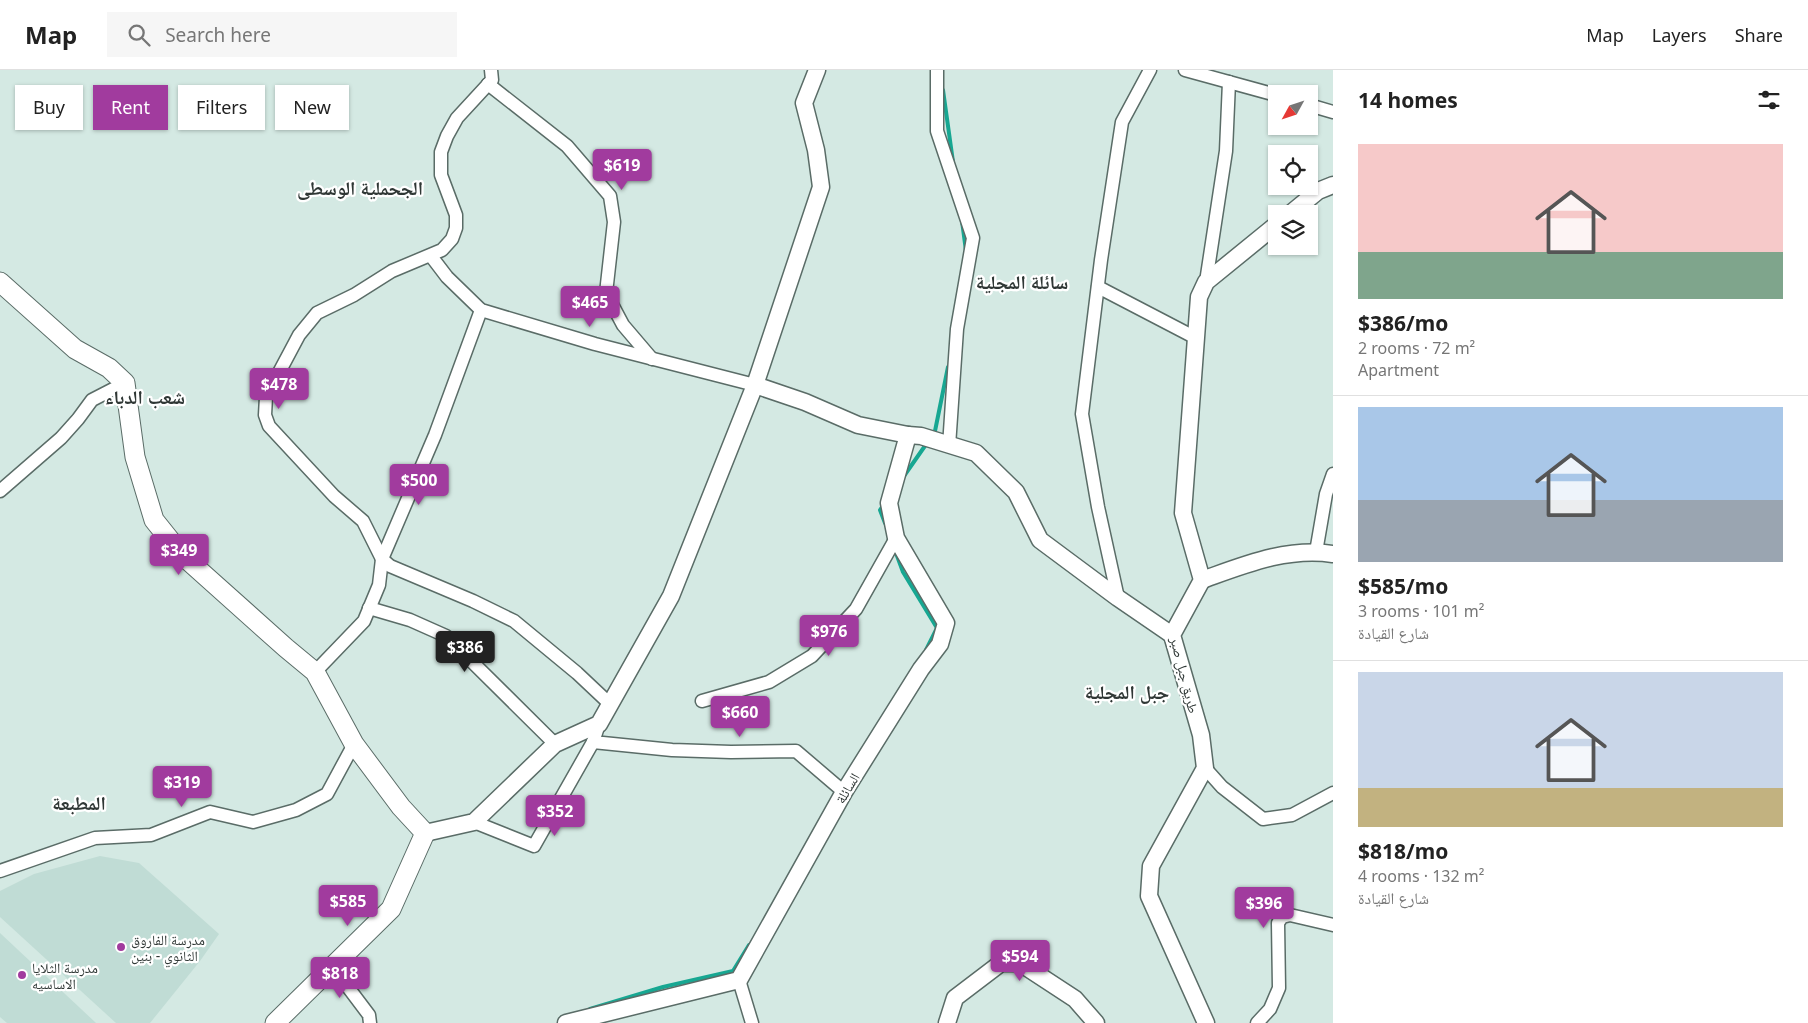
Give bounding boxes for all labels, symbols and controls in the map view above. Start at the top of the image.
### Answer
search box [107,12,457,57]
text: Map [25,18,77,51]
icon: search [125,21,153,49]
text: Search here [165,22,271,48]
text: Map [1586,23,1624,47]
text: Layers [1652,23,1707,47]
text: Share [1735,23,1783,47]
chip: Buy [15,85,83,130]
chip: Rent [93,85,168,130]
chip: Filters [178,85,265,130]
chip: New [275,85,349,130]
north arrow [1268,85,1318,135]
map controls [1268,85,1318,255]
text: 14 homes [1358,86,1458,114]
icon: filters [1755,86,1783,114]
button: locate [1268,145,1318,195]
pin: $619 [592,148,652,191]
text: $619 [604,154,640,176]
district label: الجحملية الوسطى [297,175,423,201]
icon: home [1526,177,1616,267]
button: layers [1268,205,1318,255]
district label: سائلة المجلية [976,269,1068,295]
pin: $465 [560,286,620,328]
text: $465 [572,291,608,313]
text: $386/mo [1358,309,1448,337]
text: 2 rooms · 72 m² [1358,337,1475,359]
text: Apartment [1358,359,1439,381]
pin: $478 [249,368,309,410]
text: $478 [261,373,297,395]
district label: شعب الدباء [105,384,185,410]
icon: home [1526,440,1616,530]
pin: $500 [389,464,449,506]
text: $500 [401,469,437,491]
pin: $349 [149,534,209,576]
text: $349 [161,539,197,561]
text: $585/mo [1358,572,1448,600]
text: 3 rooms · 101 m² [1358,600,1484,622]
pin: $976 [799,614,859,657]
text: $976 [811,620,847,642]
text: شارع القيادة [1358,622,1429,644]
pin: $386 [435,630,495,673]
street label: طريق جبل صبر [1165,634,1204,715]
text: $386 [447,636,483,658]
district label: جبل المجلية [1085,679,1169,705]
pin: $660 [710,696,770,738]
text: $660 [722,701,758,723]
icon: home [1526,705,1616,795]
pin: $319 [152,766,212,808]
street label: السائلة [830,769,864,807]
text: $319 [164,771,200,793]
district label: المطبعة [52,790,106,816]
pin: $352 [525,794,585,837]
text: $352 [537,800,573,822]
text: $818/mo [1358,837,1448,865]
text: 4 rooms · 132 m² [1358,865,1484,887]
pin: $585 [318,884,378,927]
pin: $396 [1234,886,1294,929]
text: شارع القيادة [1358,887,1429,909]
text: $585 [330,890,366,912]
text: $396 [1246,892,1282,914]
place label: مدرسة الفاروق الثانوي - بنين [131,930,205,967]
pin: $594 [990,940,1050,982]
marker: مدرسة الفاروق الثانوي - بنين [115,941,127,953]
text: $594 [1002,945,1038,967]
pin: $818 [310,956,370,999]
place label: مدرسة الثلايا الاساسيه [32,958,98,993]
text: $818 [322,962,358,984]
marker: مدرسة الثلايا الاساسيه [16,969,28,981]

